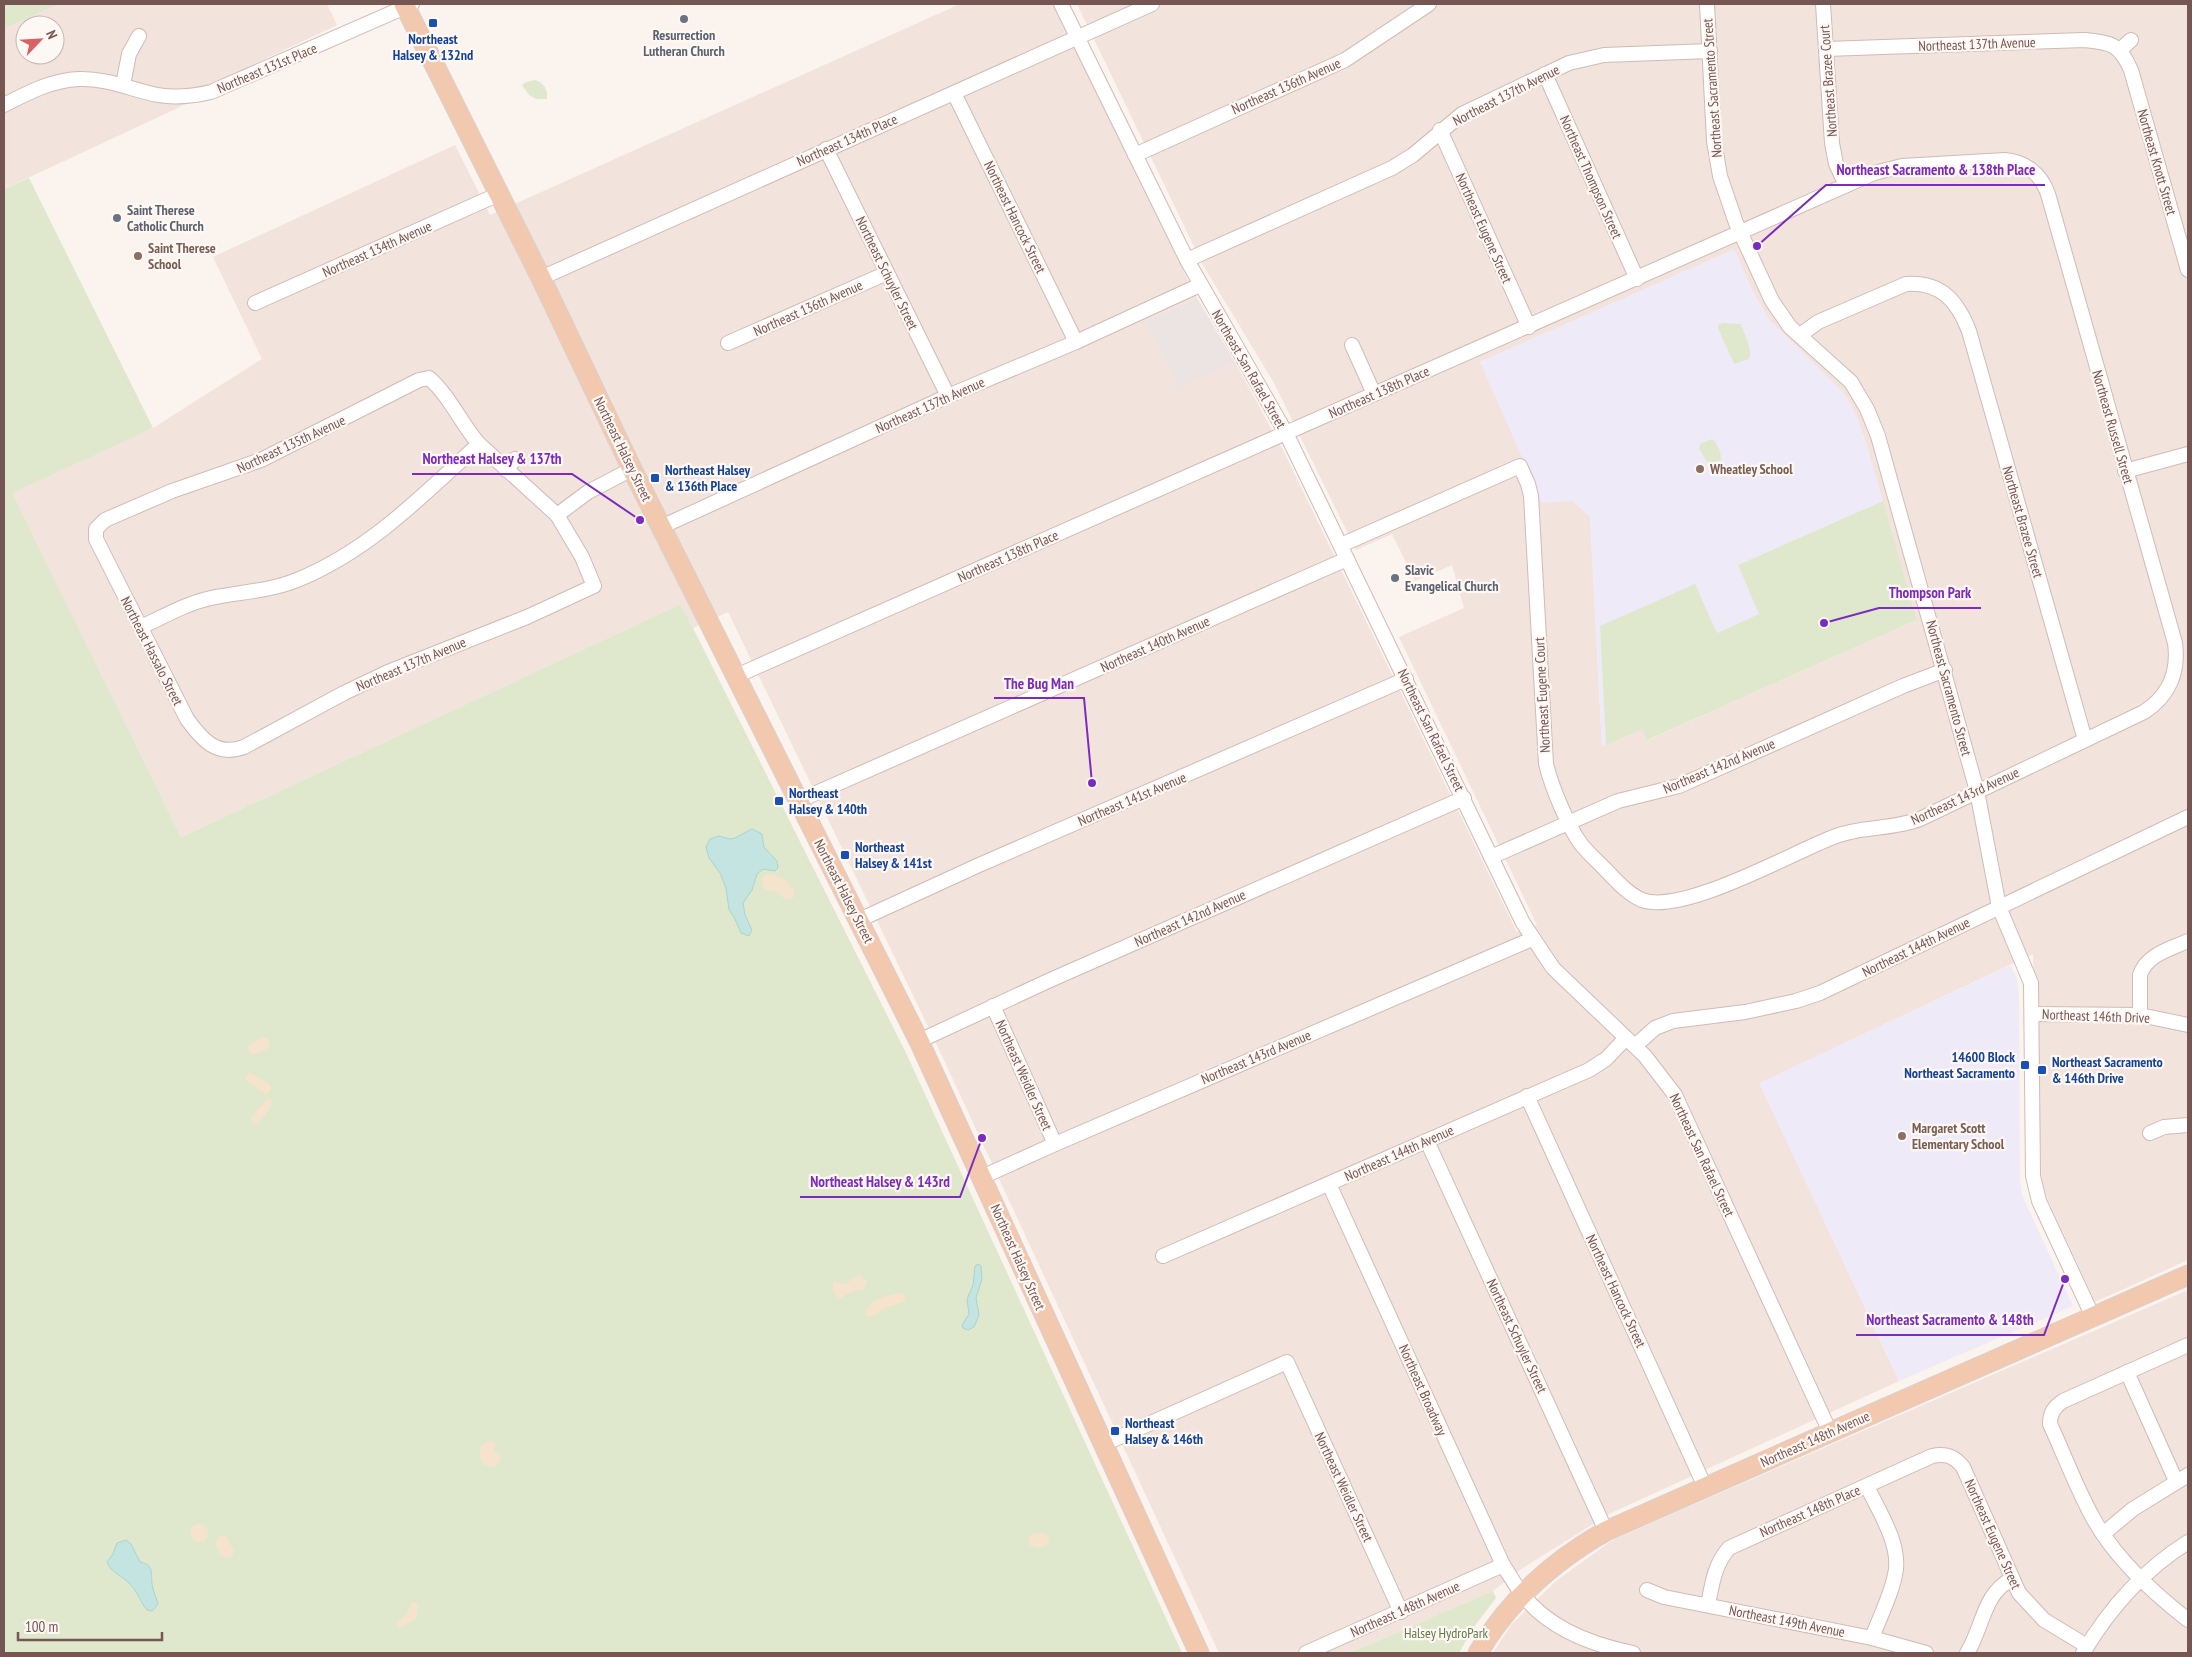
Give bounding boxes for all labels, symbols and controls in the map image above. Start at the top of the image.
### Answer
marker: Resurrection Lutheran Church [678,13,690,25]
north arrow [15,15,65,65]
marker: Northeast Halsey & 132nd [427,17,439,29]
street label: Northeast Sacramento Street [1698,18,1726,158]
street label: Northeast Brazee Court [1815,24,1841,138]
place label: Resurrection Lutheran Church [643,26,725,60]
text: N [42,27,62,42]
place label: Northeast Halsey & 132nd [393,30,473,64]
street label: Northeast 137th Avenue [1918,33,2036,55]
street label: Northeast 131st Place [214,39,320,97]
street label: Northeast 136th Avenue [1229,54,1344,118]
street label: Northeast 137th Avenue [1450,60,1563,130]
street label: Northeast Knott Street [2133,107,2181,217]
street label: Northeast 134th Place [794,110,900,170]
street label: Northeast Thompson Street [1556,113,1626,241]
callout: Northeast Sacramento & 138th Place [1826,155,2045,185]
street label: Northeast Hancock Street [980,158,1050,276]
text: Northeast Sacramento & 138th Place [1836,160,2036,179]
street label: Northeast Eugene Street [1452,170,1516,286]
place label: Saint Therese Catholic Church [127,201,204,235]
marker: Saint Therese Catholic Church [111,212,123,224]
street label: Northeast Schuyler Street [852,213,922,333]
street label: Northeast 134th Avenue [320,217,435,281]
place label: Saint Therese School [148,239,216,273]
marker: Saint Therese School [132,250,144,262]
street label: Northeast 136th Avenue [751,276,866,340]
street label: Northeast San Rafael Street [1208,307,1290,432]
street label: Northeast 138th Place [1326,362,1432,422]
street label: Northeast Russell Street [2088,368,2138,486]
street label: Northeast 137th Avenue [873,373,988,437]
street label: Northeast Halsey Street [590,394,656,504]
street label: Northeast 135th Avenue [234,411,348,477]
callout: Northeast Halsey & 137th [412,444,572,474]
text: Northeast Halsey & 137th [422,449,562,468]
place label: Wheatley School [1709,460,1793,478]
place label: Northeast Halsey & 136th Place [665,461,751,495]
marker: Wheatley School [1694,463,1706,475]
street label: Northeast Brazee Street [1998,464,2048,580]
marker: Northeast Halsey & 136th Place [649,472,661,484]
street label: Northeast 138th Place [955,526,1061,586]
place label: Slavic Evangelical Church [1405,561,1498,595]
marker: Slavic Evangelical Church [1389,572,1401,584]
callout: Thompson Park [1879,578,1981,608]
text: Thompson Park [1889,583,1972,602]
street label: Northeast Hassalo Street [117,593,187,709]
street label: Northeast 140th Avenue [1098,612,1213,676]
street label: Northeast Sacramento Street [1922,618,1976,758]
street label: Northeast 137th Avenue [353,633,469,695]
street label: Northeast Eugene Court [1530,637,1554,753]
street label: Northeast San Rafael Street [1394,666,1469,794]
callout: The Bug Man [994,668,1084,698]
text: The Bug Man [1004,674,1074,693]
street label: Northeast 142nd Avenue [1660,734,1778,798]
street label: Northeast 143rd Avenue [1908,763,2022,829]
street label: Northeast 141st Avenue [1075,768,1189,830]
place label: Northeast Halsey & 140th [789,784,867,818]
marker: Northeast Halsey & 140th [773,795,785,807]
street label: Northeast Halsey Street [810,836,878,946]
place label: Northeast Halsey & 141st [855,838,932,872]
marker: Northeast Halsey & 141st [839,849,851,861]
street label: Northeast 142nd Avenue [1132,885,1249,951]
street label: Northeast 144th Avenue [1859,913,1973,981]
street label: Northeast 146th Drive [2042,1005,2151,1027]
street label: Northeast Weidler Street [992,1017,1056,1133]
street label: Northeast 143rd Avenue [1198,1026,1314,1088]
place label: 14600 Block Northeast Sacramento [1904,1048,2015,1082]
place label: Northeast Sacramento & 146th Drive [2052,1053,2163,1087]
marker: 14600 Block Northeast Sacramento [2019,1059,2031,1071]
marker: Northeast Sacramento & 146th Drive [2036,1064,2048,1076]
street label: Northeast San Rafael Street [1666,1091,1739,1220]
place label: Margaret Scott Elementary School [1912,1119,2005,1153]
street label: Northeast 144th Avenue [1342,1121,1457,1185]
marker: Margaret Scott Elementary School [1896,1130,1908,1142]
callout: Northeast Halsey & 143rd [800,1167,960,1197]
text: Northeast Halsey & 143rd [810,1172,950,1191]
street label: Northeast Halsey Street [987,1201,1049,1313]
street label: Northeast Hancock Street [1582,1232,1650,1351]
street label: Northeast Schuyler Street [1483,1276,1551,1396]
callout: Northeast Sacramento & 148th [1856,1305,2044,1335]
text: Northeast Sacramento & 148th [1866,1310,2034,1329]
street label: Northeast Broadway [1395,1342,1451,1439]
street label: Northeast 148th Avenue [1758,1407,1873,1471]
place label: Northeast Halsey & 146th [1125,1414,1203,1448]
marker: Northeast Halsey & 146th [1109,1425,1121,1437]
street label: Northeast Weidler Street [1311,1429,1377,1545]
street label: Northeast Eugene Street [1961,1476,2025,1592]
street label: Northeast 148th Place [1757,1481,1863,1541]
street label: Northeast 148th Avenue [1348,1577,1463,1641]
street label: Northeast 149th Avenue [1728,1601,1847,1641]
scale bar [18,1610,161,1642]
text: 100 m [25,1617,58,1636]
park label: Halsey HydroPark [1404,1624,1489,1642]

